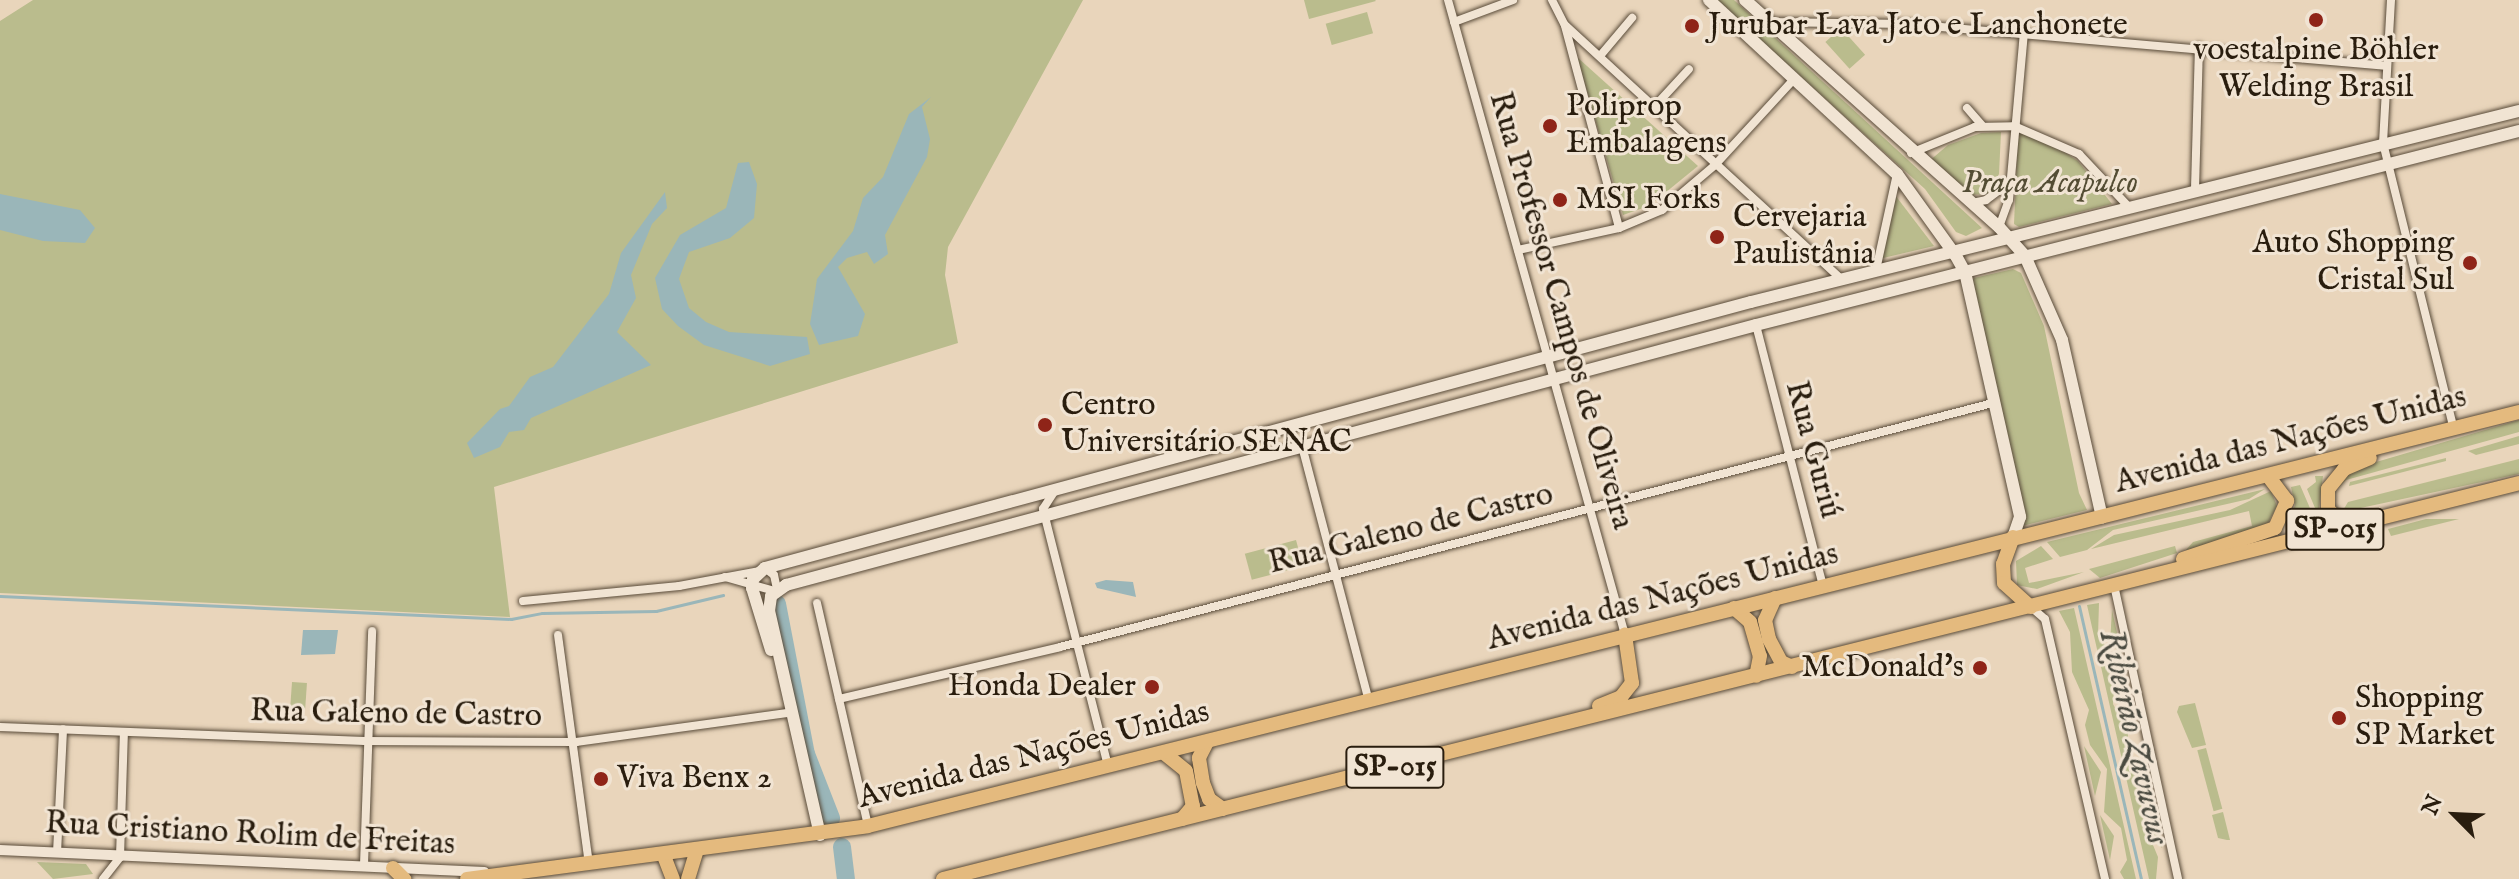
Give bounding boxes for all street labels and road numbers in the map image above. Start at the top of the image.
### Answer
street label: Rua Professor Campos de Oliveira [1479,88,1641,534]
street label: Rua Guriú [1775,377,1849,523]
street label: Avenida das Nações Unidas [2111,379,2471,503]
street label: Rua Galeno de Castro [1265,476,1557,584]
road number: SP-015 [2285,503,2385,555]
street label: Avenida das Nações Unidas [1483,536,1843,660]
street label: Rua Galeno de Castro [250,693,542,737]
street label: Avenida das Nações Unidas [854,694,1214,818]
road number: SP-015 [1345,741,1445,793]
street label: Rua Cristiano Rolim de Freitas [44,805,456,865]

